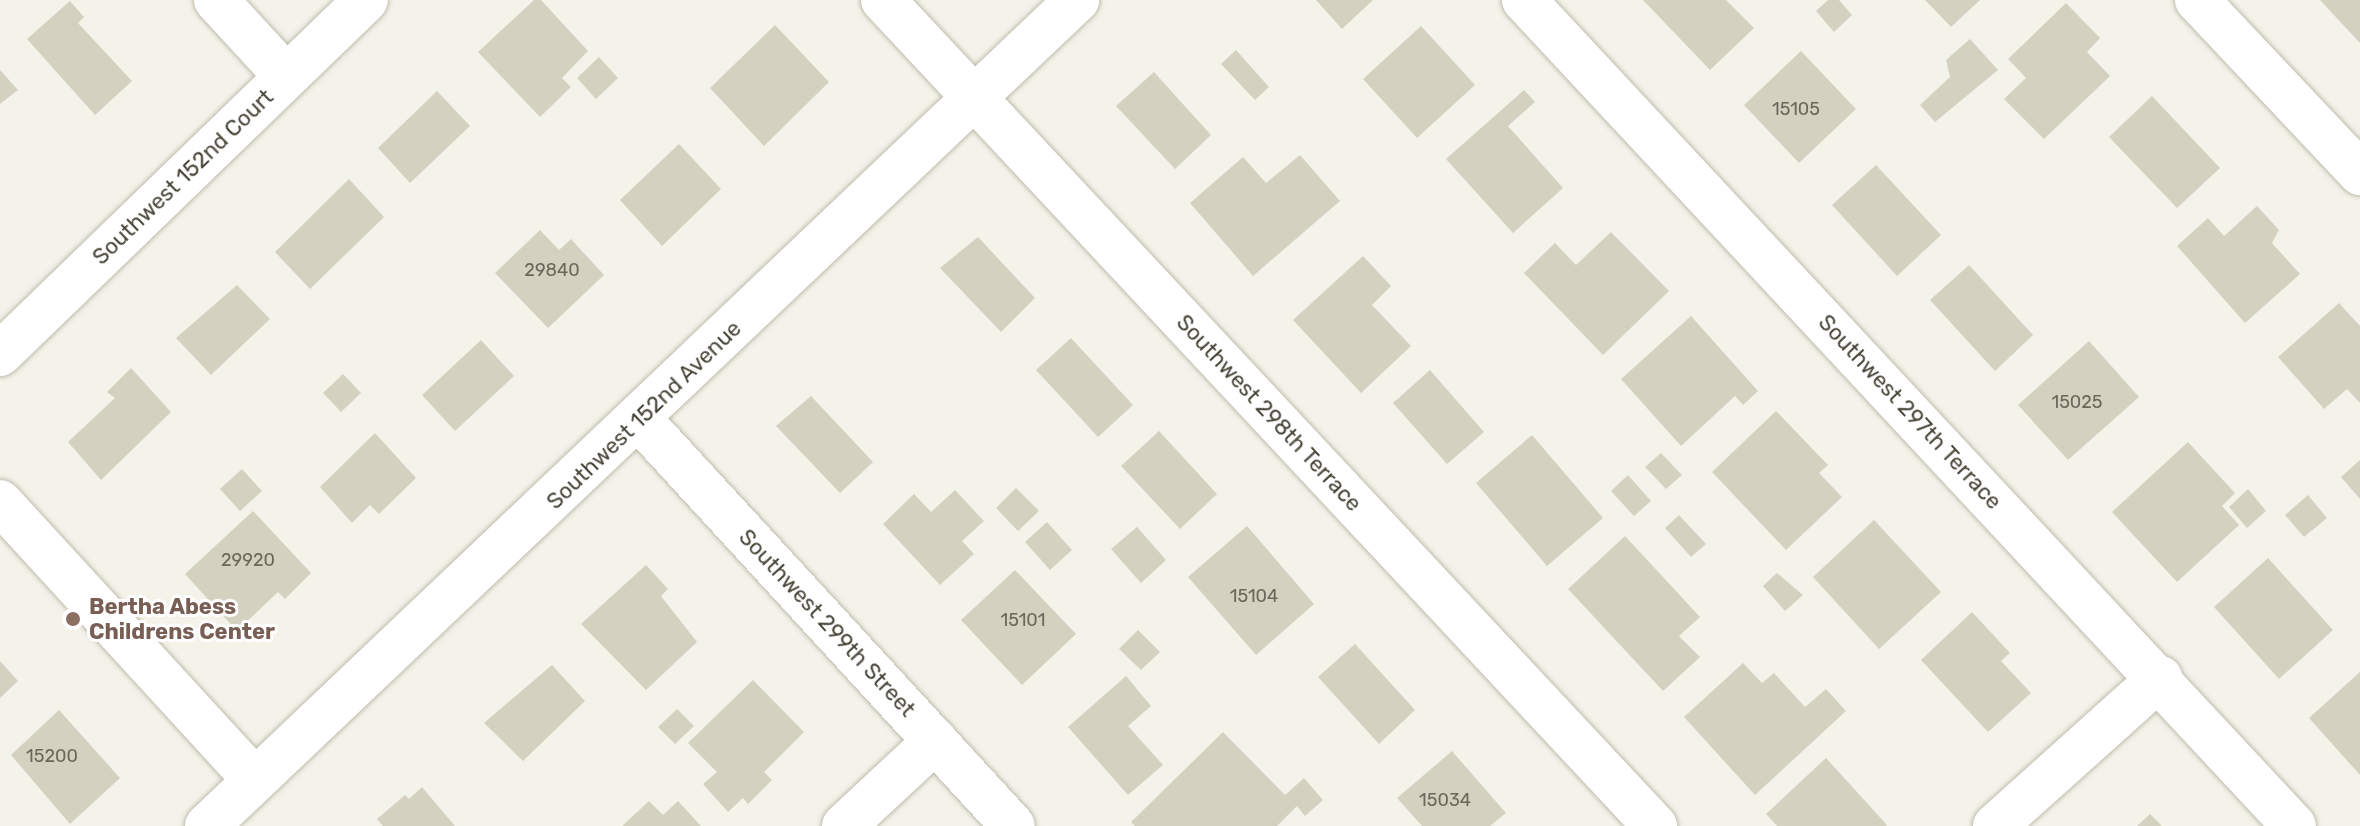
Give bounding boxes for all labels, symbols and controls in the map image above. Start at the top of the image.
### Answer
street label: Southwest 152nd Court [87,84,279,270]
house number: 15105 [1772,98,1820,120]
house number: 29840 [524,259,580,281]
street label: Southwest 298th Terrace [1171,309,1367,517]
street label: Southwest 297th Terrace [1813,309,2007,515]
street label: Southwest 152nd Avenue [541,315,747,515]
house number: 15025 [2051,391,2103,413]
street label: Southwest 299th Street [733,524,921,722]
house number: 29920 [221,549,275,571]
house number: 15104 [1230,585,1278,607]
place label: Bertha Abess Childrens Center [89,593,275,644]
house number: 15101 [1001,609,1045,631]
marker: Bertha Abess Childrens Center [64,610,82,628]
house number: 15200 [26,745,78,767]
house number: 15034 [1419,789,1471,811]

